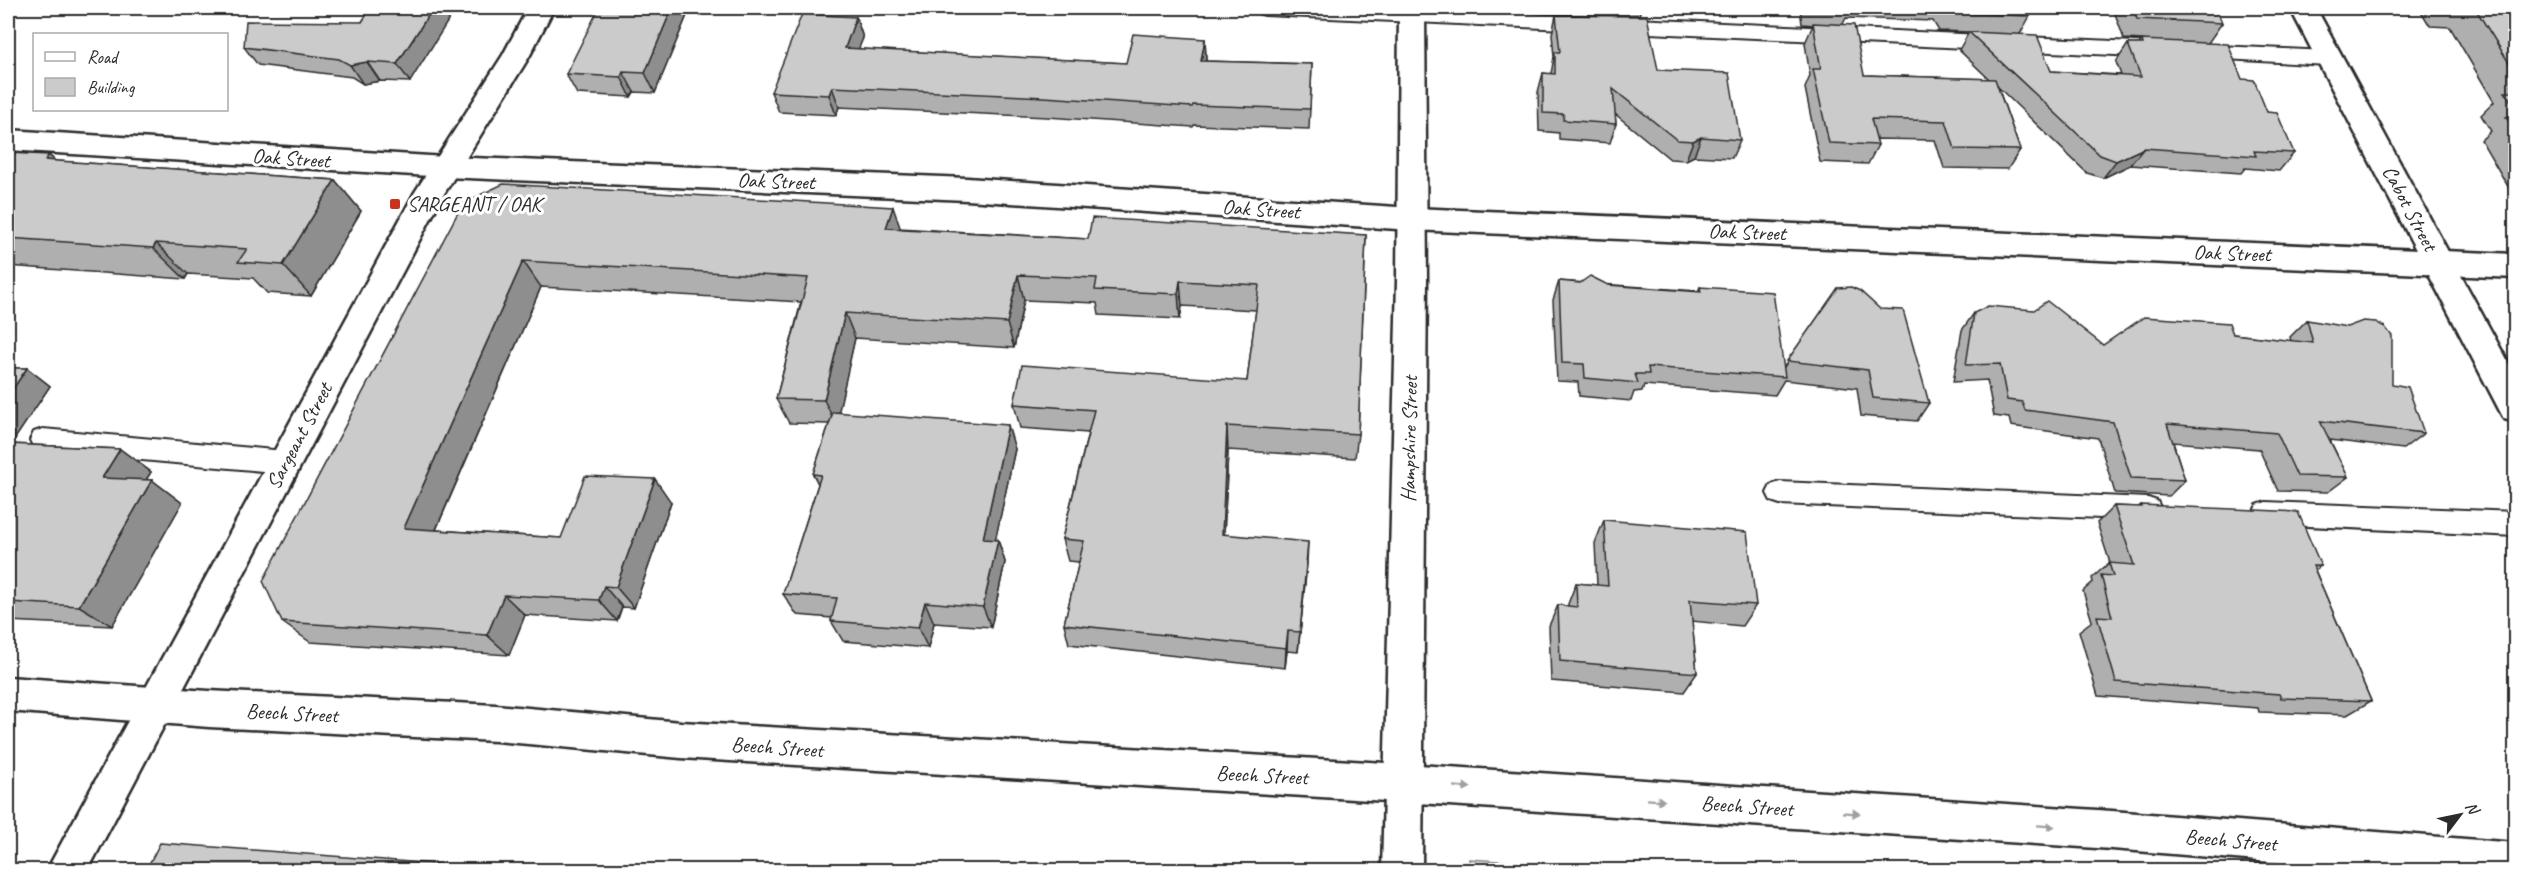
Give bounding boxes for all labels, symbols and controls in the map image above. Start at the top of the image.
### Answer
legend [33,33,228,111]
text: Road [87,46,120,68]
text: Building [87,76,136,98]
street label: Oak Street [251,142,333,174]
street label: Cabot Street [2377,161,2444,257]
street label: Oak Street [737,167,817,195]
place label: SARGEANT / OAK [407,191,546,217]
street label: Oak Street [1221,193,1303,225]
marker: SARGEANT / OAK [388,197,402,211]
street label: Oak Street [1708,218,1788,246]
street label: Oak Street [2193,239,2273,267]
street label: Hampshire Street [1395,374,1423,502]
street label: Sargeant Street [260,377,339,494]
street label: Beech Street [245,698,341,728]
street label: Beech Street [730,731,826,763]
street label: Beech Street [1215,760,1311,790]
one-way arrow [1452,782,1471,791]
north arrow [2430,785,2490,845]
street label: Beech Street [1700,790,1796,822]
one-way arrow [1647,795,1666,804]
text: N [2461,798,2485,820]
one-way arrow [1841,808,1860,817]
one-way arrow [2036,821,2055,830]
street label: Beech Street [2184,823,2280,857]

